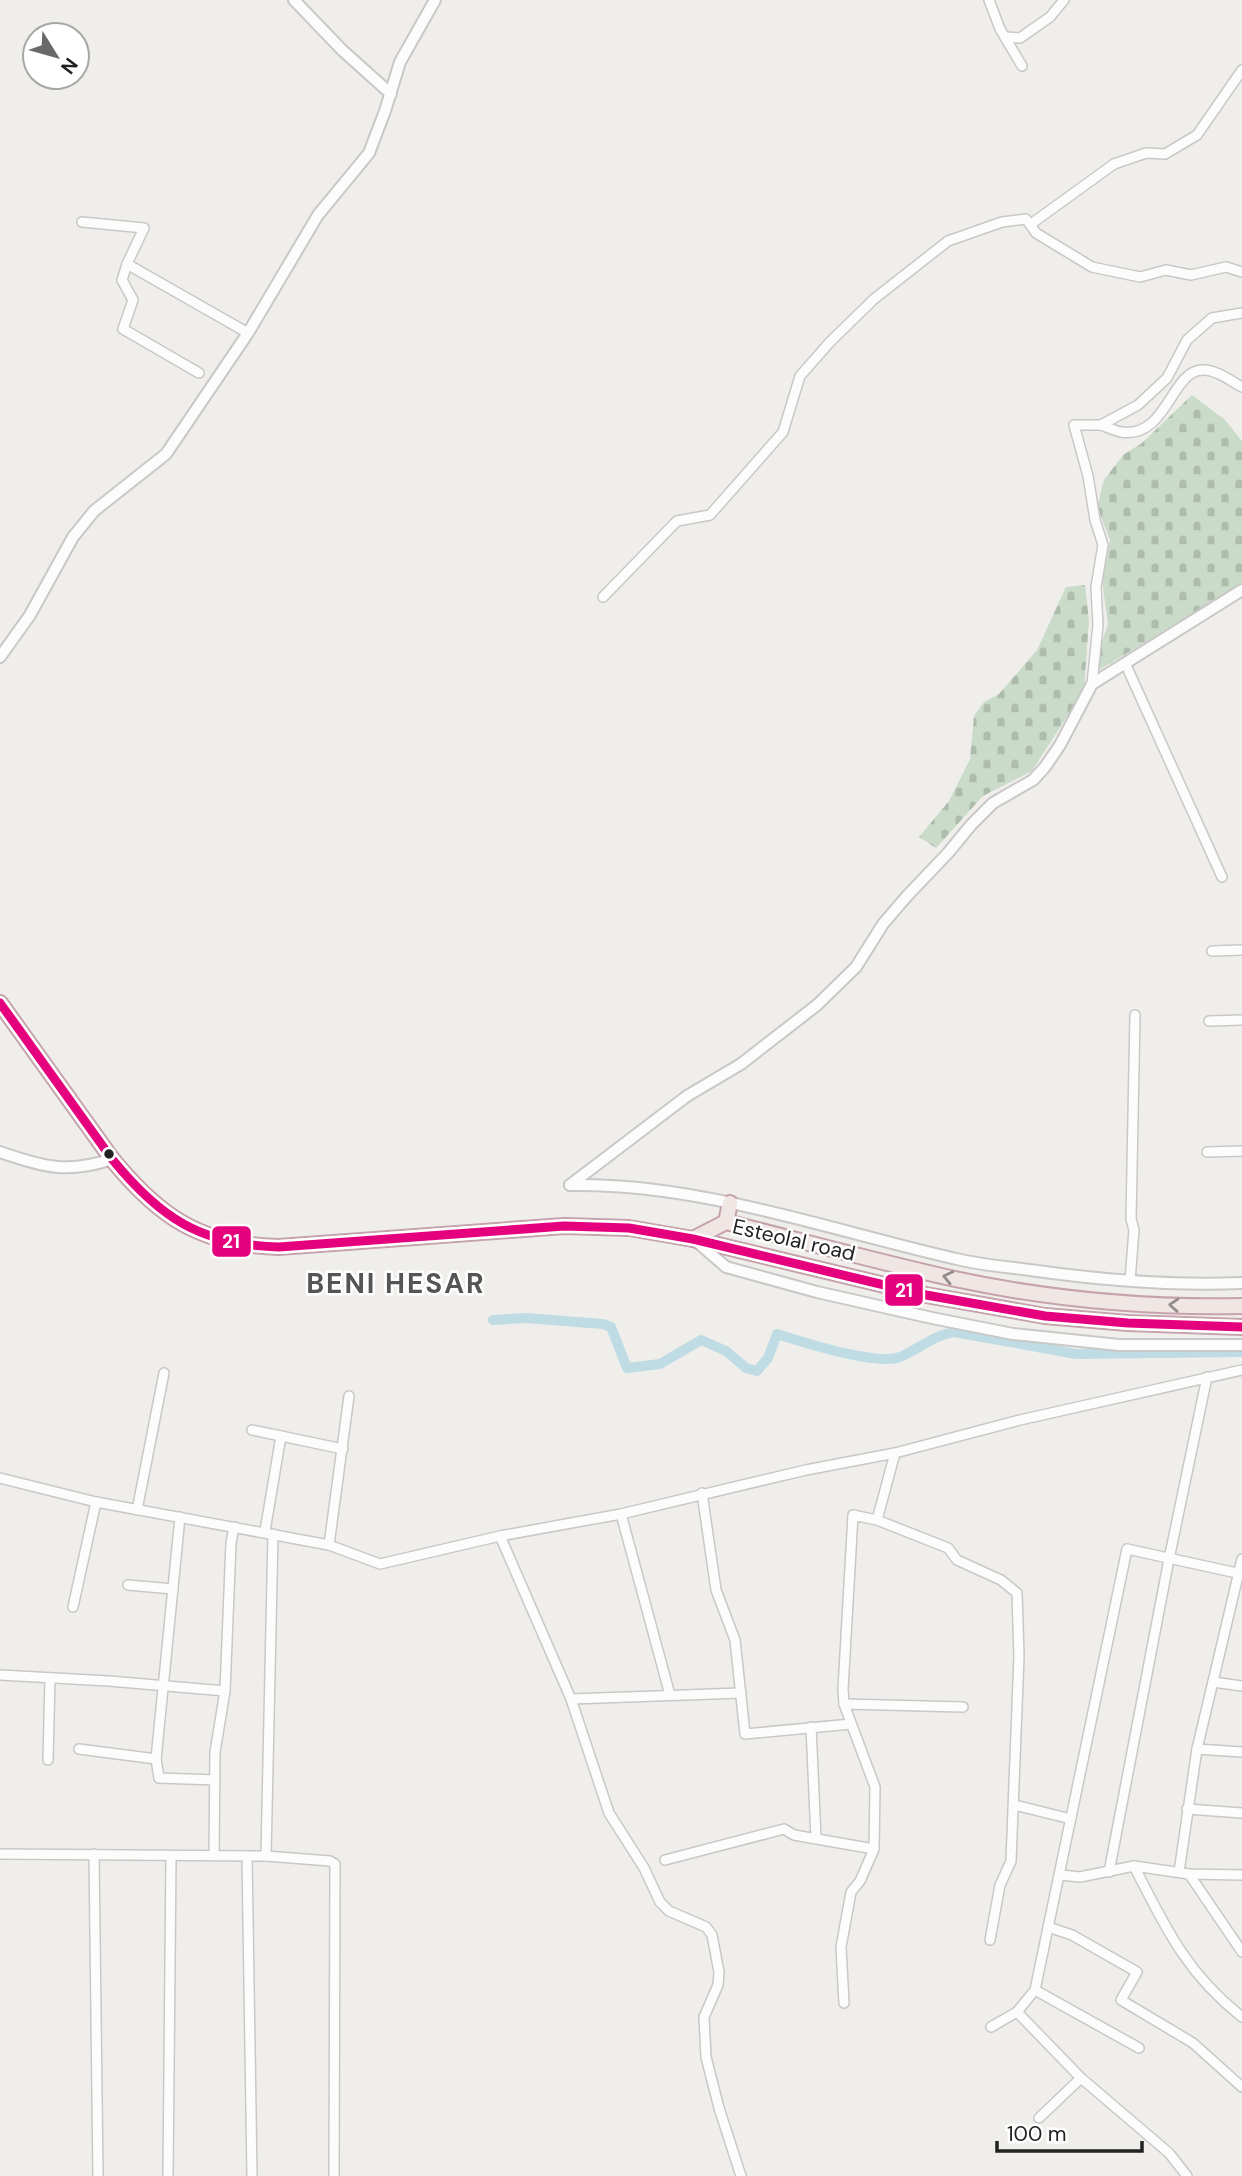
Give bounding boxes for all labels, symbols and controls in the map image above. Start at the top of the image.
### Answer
north arrow [21,21,91,91]
text: N [55,53,83,79]
unlabelled marker [102,1147,116,1161]
street label: Esteolal road [730,1212,858,1268]
line badge: 21 [211,1225,252,1258]
text: 21 [222,1229,240,1254]
district label: BENI HESAR [306,1265,486,1302]
one-way arrow [942,1271,954,1285]
line badge: 21 [884,1273,924,1307]
text: 21 [895,1278,913,1303]
one-way arrow [1168,1298,1179,1313]
scale bar [997,2110,1142,2154]
text: 100 m [1007,2120,1067,2148]

